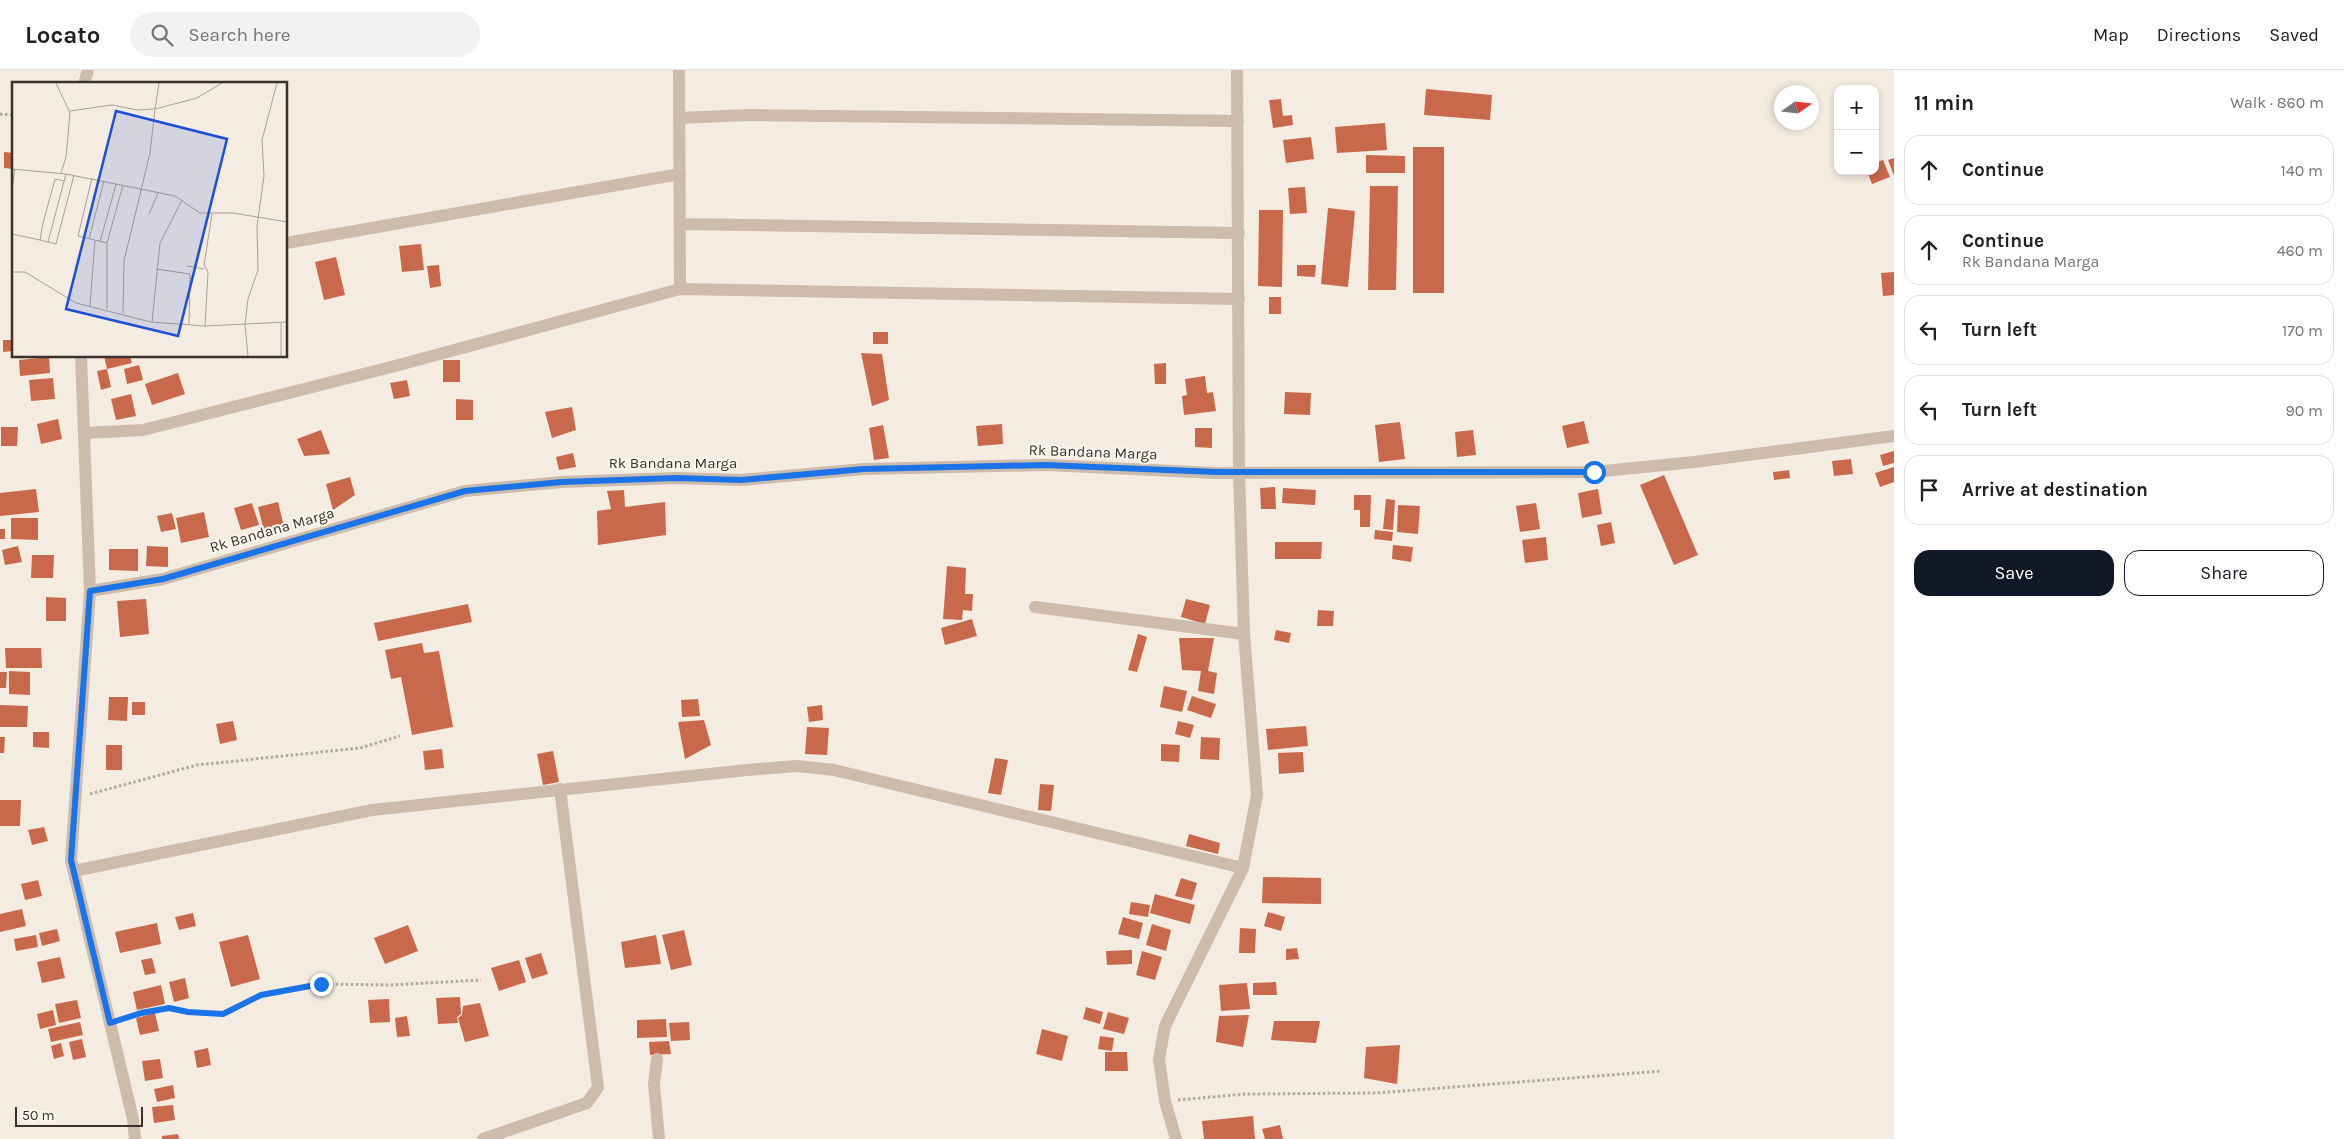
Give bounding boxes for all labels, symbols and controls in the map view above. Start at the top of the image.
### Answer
search box [130,12,480,57]
text: Locato [25,21,100,49]
icon: search [148,21,176,49]
text: Search here [188,24,290,46]
text: Map [2093,24,2129,46]
text: Directions [2157,24,2241,46]
text: Saved [2269,24,2319,46]
inset map [12,82,288,358]
north arrow [1774,85,1819,130]
map controls [1834,85,1879,175]
button: + [1834,85,1879,130]
text: 11 min [1914,91,1974,115]
text: Walk · 860 m [2230,93,2324,112]
button: − [1834,130,1879,175]
icon: ahead [1915,156,1943,184]
text: Continue [1962,159,2044,181]
text: 140 m [2281,161,2323,180]
text: Continue [1962,230,2044,252]
icon: ahead [1915,236,1943,264]
text: 460 m [2277,241,2323,260]
text: Rk Bandana Marga [1962,252,2099,271]
icon: left [1915,316,1943,344]
text: Turn left [1962,319,2037,341]
text: 170 m [2282,321,2323,340]
icon: left [1915,396,1943,424]
text: Turn left [1962,399,2037,421]
text: 90 m [2285,401,2323,420]
street label: Rk Bandana Marga [1028,441,1158,463]
street label: Rk Bandana Marga [609,454,737,472]
route start [1583,461,1606,484]
icon: arrive [1915,476,1943,504]
text: Arrive at destination [1962,479,2148,501]
street label: Rk Bandana Marga [208,504,336,556]
button: Save [1914,550,2114,596]
button: Share [2124,550,2324,596]
route end [310,973,333,996]
scale bar [15,1104,142,1127]
text: 50 m [22,1107,55,1124]

